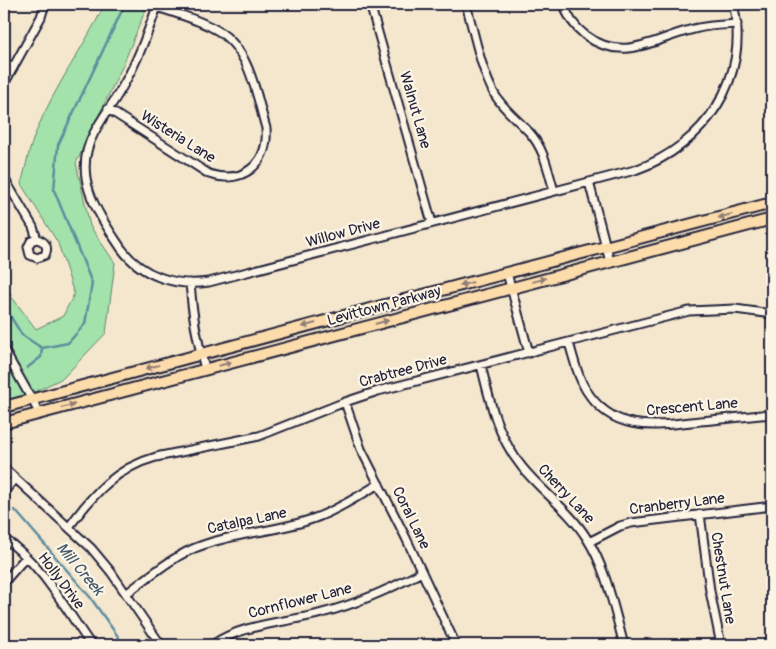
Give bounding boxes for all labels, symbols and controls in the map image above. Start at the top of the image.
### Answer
street label: Walnut Lane [395,69,435,151]
street label: Wisteria Lane [137,106,219,168]
one-way arrow [718,212,733,220]
street label: Willow Drive [304,214,383,252]
one-way arrow [531,276,546,284]
one-way arrow [459,280,474,288]
street label: Levittown Parkway [325,282,443,330]
one-way arrow [374,318,389,326]
one-way arrow [302,321,317,329]
street label: Crabtree Drive [357,350,450,392]
one-way arrow [217,360,232,368]
one-way arrow [145,363,160,371]
street label: Crescent Lane [646,393,739,420]
one-way arrow [60,402,75,410]
street label: Cherry Lane [533,460,599,528]
street label: Coral Lane [388,484,435,553]
street label: Cranberry Lane [628,489,726,519]
street label: Catalpa Lane [206,503,289,539]
street label: Chestnut Lane [706,531,740,626]
water label: Mill Creek [52,538,109,601]
street label: Holly Drive [33,549,89,614]
street label: Cornflower Lane [246,579,354,623]

